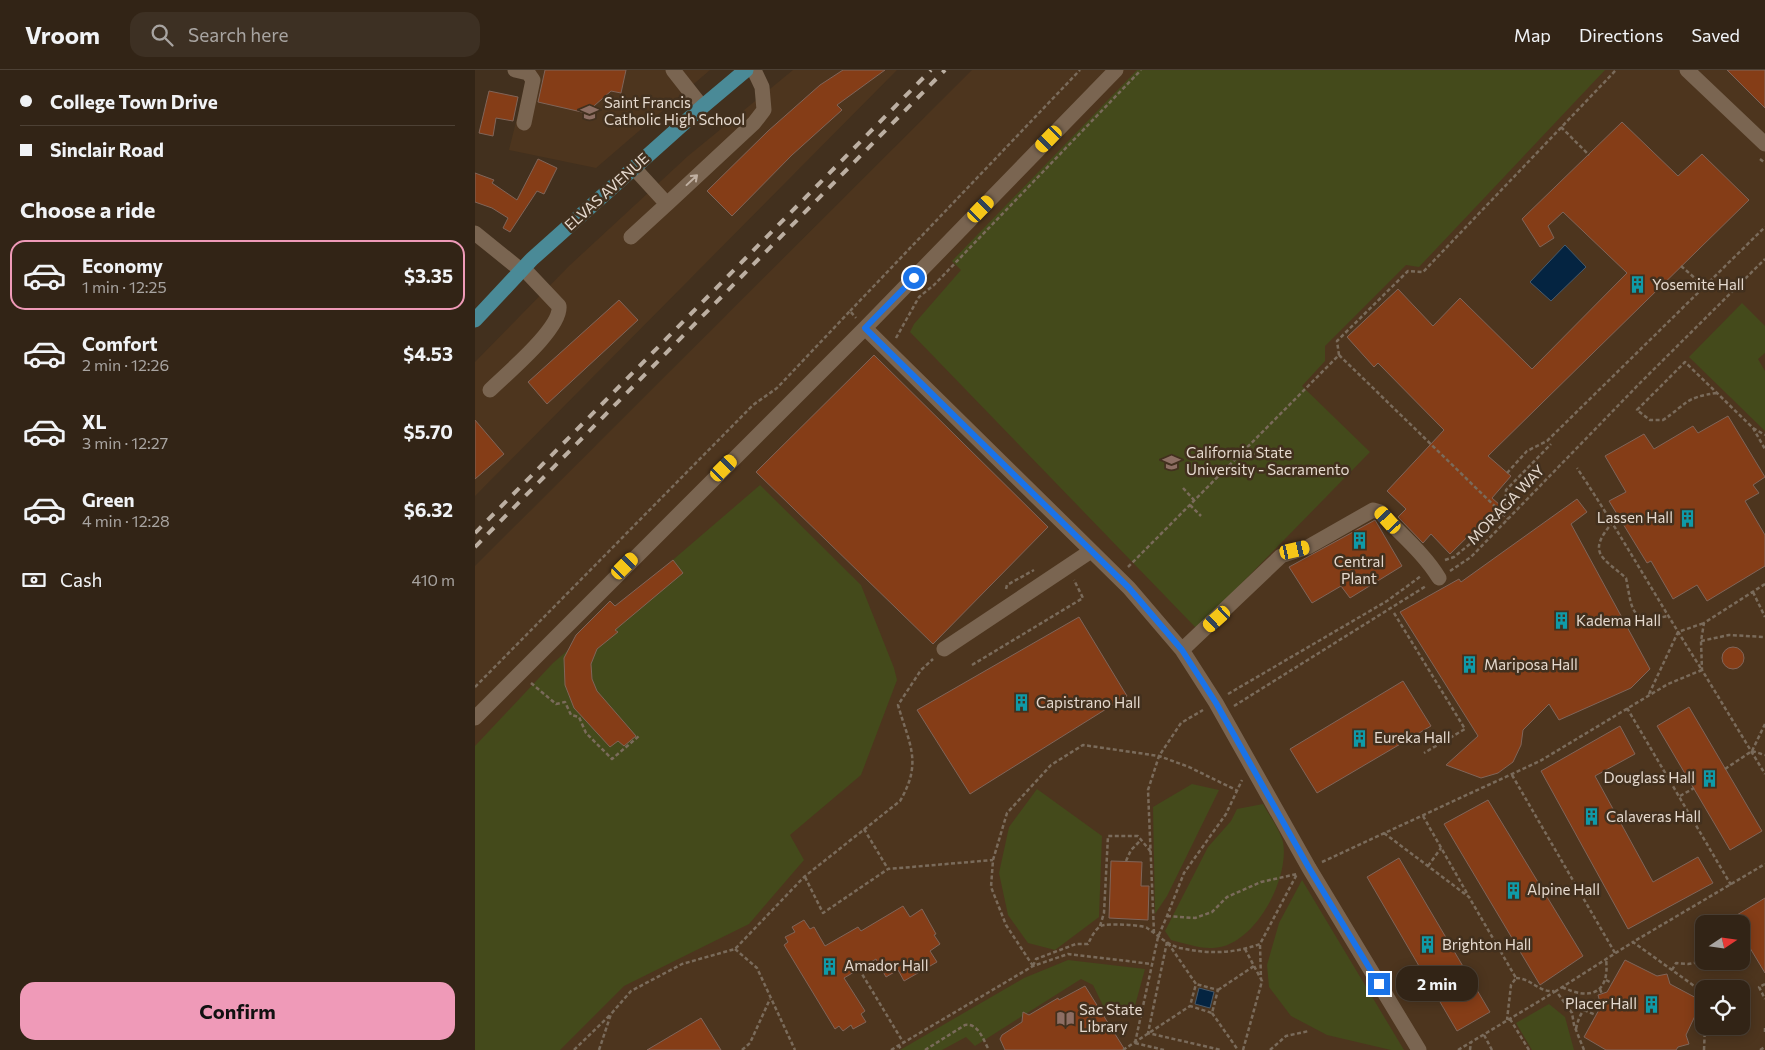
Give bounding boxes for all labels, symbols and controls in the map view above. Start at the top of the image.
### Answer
search box [130,12,480,57]
text: Vroom [25,20,100,49]
icon: search [148,21,176,49]
text: Search here [188,23,289,46]
text: Map [1514,24,1551,46]
text: Directions [1579,24,1663,46]
text: Saved [1691,24,1740,46]
text: College Town Drive [50,90,218,113]
place label: Saint Francis Catholic High School [604,93,745,128]
school or university icon: Saint Francis Catholic High School [580,102,600,122]
car [1033,123,1064,155]
text: Sinclair Road [50,138,164,161]
street label: ELVAS AVENUE [560,149,652,234]
one-way arrow [686,174,699,186]
car [965,193,996,225]
text: Choose a ride [20,196,155,223]
icon: car [22,253,67,298]
text: Economy [82,254,163,277]
text: $3.35 [404,264,453,287]
route start [903,267,925,289]
building icon: Yosemite Hall [1628,275,1648,295]
place label: Yosemite Hall [1652,275,1744,293]
text: 1 min · 12:25 [82,277,167,296]
icon: car [22,331,67,376]
text: Comfort [82,332,158,355]
text: $4.53 [403,342,453,365]
text: 2 min · 12:26 [82,355,169,374]
icon: car [22,409,67,454]
text: XL [82,410,107,433]
text: $5.70 [403,420,453,443]
text: 3 min · 12:27 [82,433,168,452]
place label: California State University - Sacramento [1186,443,1350,478]
car [708,452,739,484]
school or university icon: California State University - Sacramento [1162,452,1182,472]
street label: MORAGA WAY [1463,461,1548,548]
icon: car [22,487,67,532]
text: Green [82,488,134,511]
text: $6.32 [404,498,453,521]
car [1372,504,1403,536]
place label: Lassen Hall [1597,508,1673,526]
building icon: Lassen Hall [1677,508,1697,528]
text: 4 min · 12:28 [82,511,170,530]
building icon: Central Plant [1349,531,1369,551]
car [1278,539,1311,561]
car [609,550,640,582]
place label: Central Plant [1334,552,1384,587]
icon: cash [20,566,48,594]
text: Cash [60,568,102,591]
text: 410 m [412,570,455,589]
car [1200,603,1233,635]
building icon: Kadema Hall [1552,611,1572,631]
place label: Kadema Hall [1576,611,1661,629]
building icon: Mariposa Hall [1460,655,1480,675]
place label: Mariposa Hall [1484,655,1578,673]
building icon: Capistrano Hall [1012,693,1032,713]
place label: Capistrano Hall [1036,693,1141,711]
building icon: Eureka Hall [1350,728,1370,748]
place label: Eureka Hall [1374,728,1450,746]
place label: Douglass Hall [1604,768,1695,786]
building icon: Douglass Hall [1699,768,1719,788]
building icon: Calaveras Hall [1582,807,1602,827]
place label: Calaveras Hall [1606,807,1701,825]
building icon: Alpine Hall [1503,880,1523,900]
place label: Alpine Hall [1527,880,1600,898]
north arrow [1695,915,1750,970]
map controls [1695,915,1750,1035]
building icon: Brighton Hall [1418,935,1438,955]
place label: Brighton Hall [1442,935,1531,953]
building icon: Amador Hall [820,956,840,976]
place label: Amador Hall [844,956,928,974]
callout: 2 min [1397,966,1479,1002]
route end [1368,973,1390,995]
text: 2 min [1417,974,1457,993]
button: locate [1695,980,1750,1035]
button: Confirm [20,982,455,1040]
place label: Placer Hall [1565,994,1637,1012]
building icon: Placer Hall [1641,994,1661,1014]
place label: Sac State Library [1079,1000,1143,1035]
library icon: Sac State Library [1055,1009,1075,1029]

